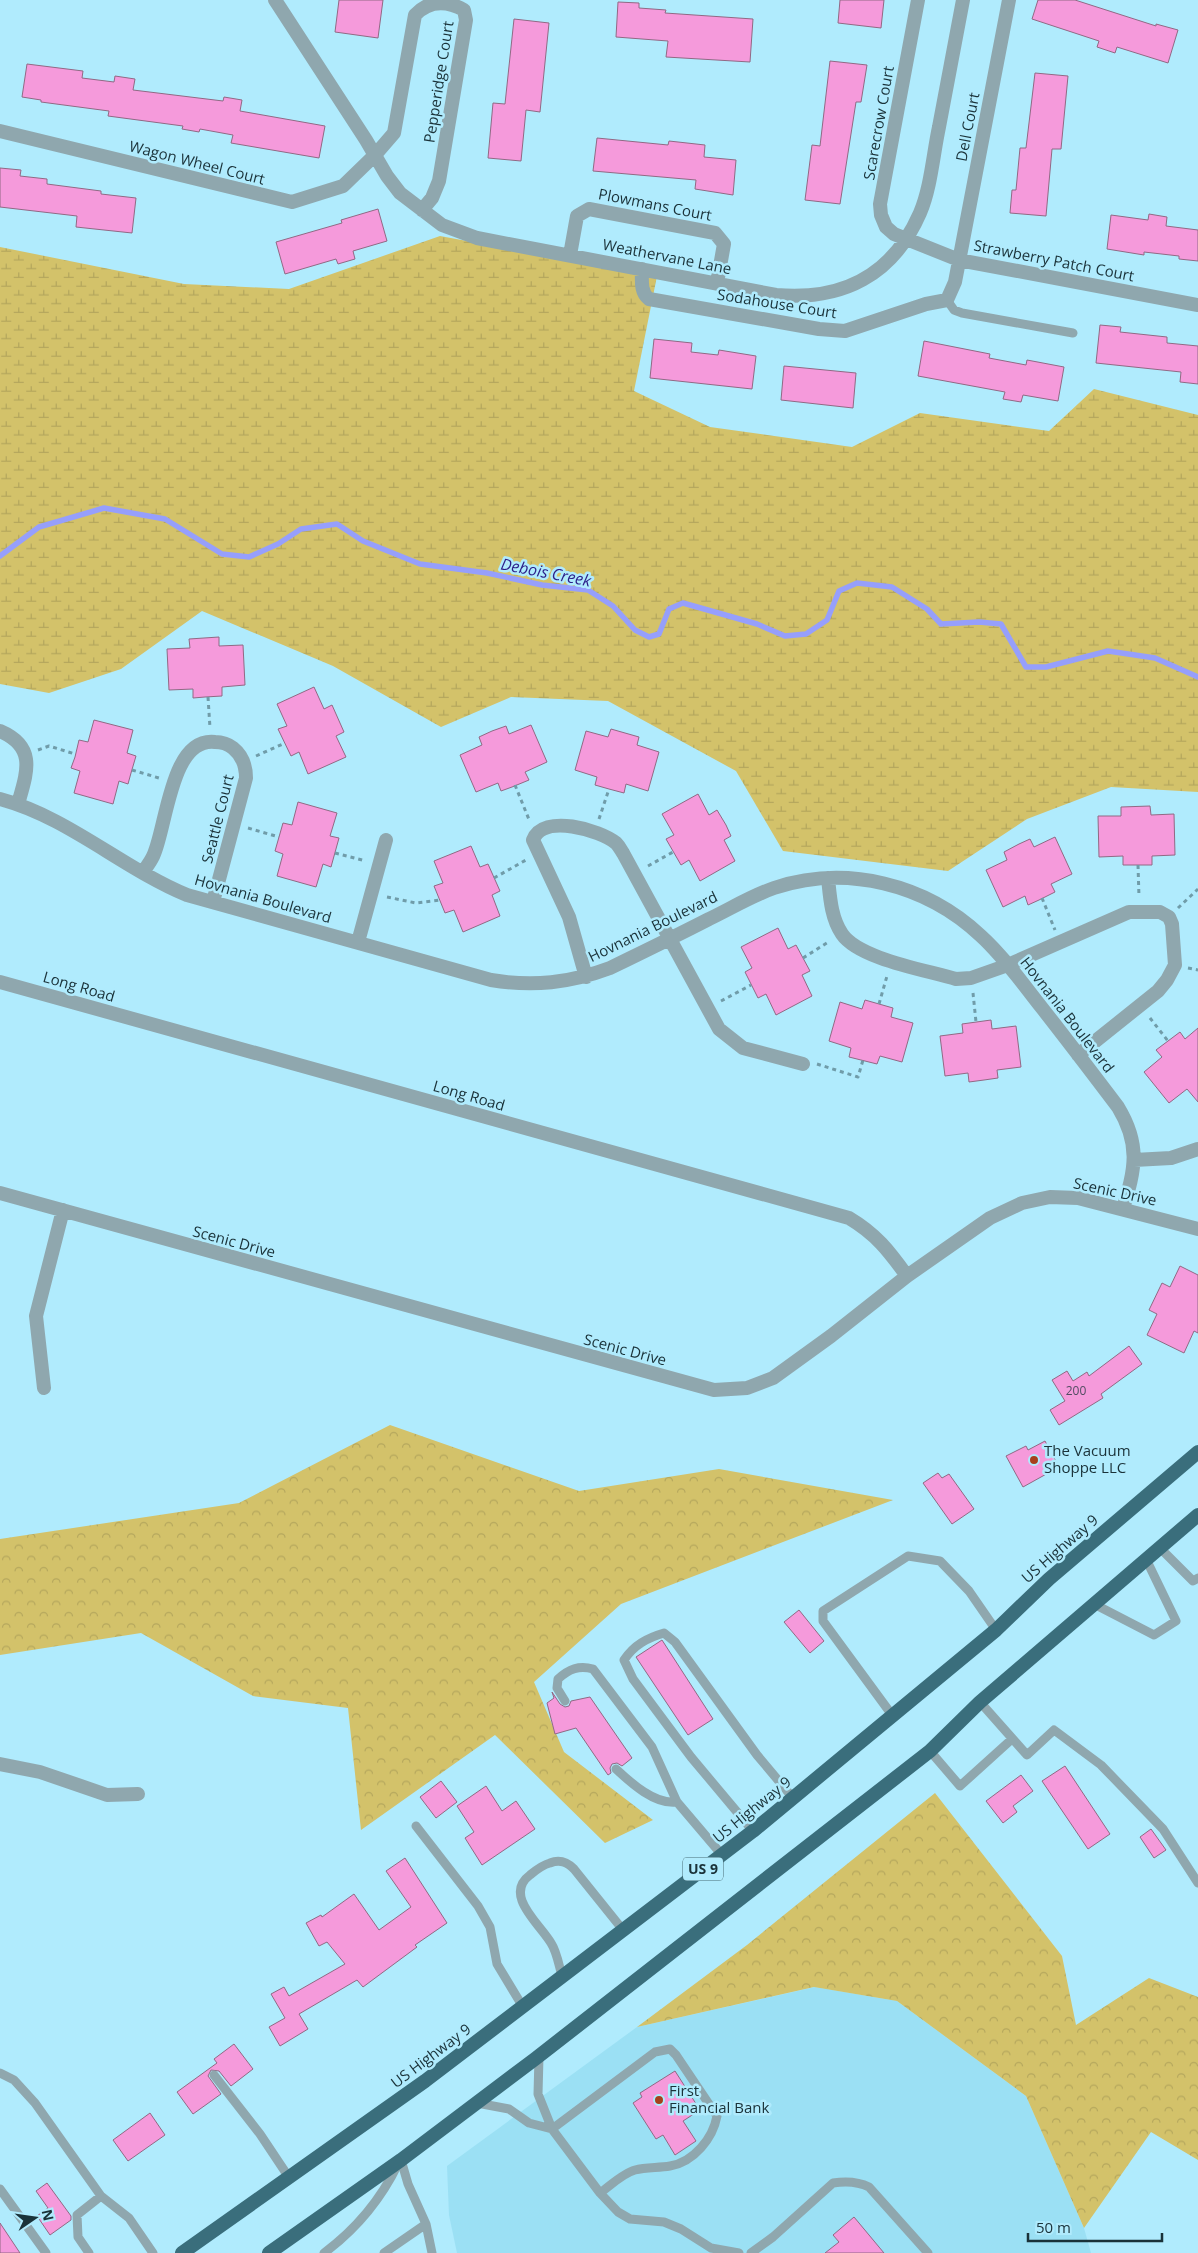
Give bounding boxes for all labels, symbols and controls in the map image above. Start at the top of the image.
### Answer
street label: Pepperidge Court [419,20,458,144]
street label: Scarecrow Court [858,64,898,181]
street label: Dell Court [951,91,984,163]
street label: Wagon Wheel Court [127,135,267,189]
street label: Plowmans Court [597,183,714,225]
street label: Weathervane Lane [601,234,733,278]
street label: Strawberry Patch Court [972,235,1136,285]
street label: Sodahouse Court [716,284,838,322]
water label: Debois Creek [499,552,594,592]
street label: Seattle Court [196,772,238,865]
street label: Hovnania Boulevard [192,869,334,927]
street label: Hovnania Boulevard [585,886,721,966]
street label: Hovnania Boulevard [1016,952,1119,1076]
street label: Long Road [41,966,118,1006]
street label: Long Road [431,1075,508,1115]
street label: Scenic Drive [1072,1172,1159,1210]
street label: Scenic Drive [191,1220,278,1262]
street label: Scenic Drive [582,1328,669,1370]
house number: 200 [1066,1382,1086,1399]
place label: The Vacuum Shoppe LLC [1044,1440,1131,1477]
marker: The Vacuum Shoppe LLC [1028,1454,1040,1466]
street label: US Highway 9 [1017,1509,1102,1587]
street label: US Highway 9 [708,1771,795,1847]
road number: US 9 [683,1858,723,1880]
street label: US Highway 9 [386,2019,474,2092]
place label: First Financial Bank [669,2080,769,2117]
marker: First Financial Bank [653,2094,665,2106]
north arrow [10,2193,60,2243]
text: N [38,2207,59,2223]
scale bar [1028,2210,1162,2242]
text: 50 m [1036,2217,1071,2237]

